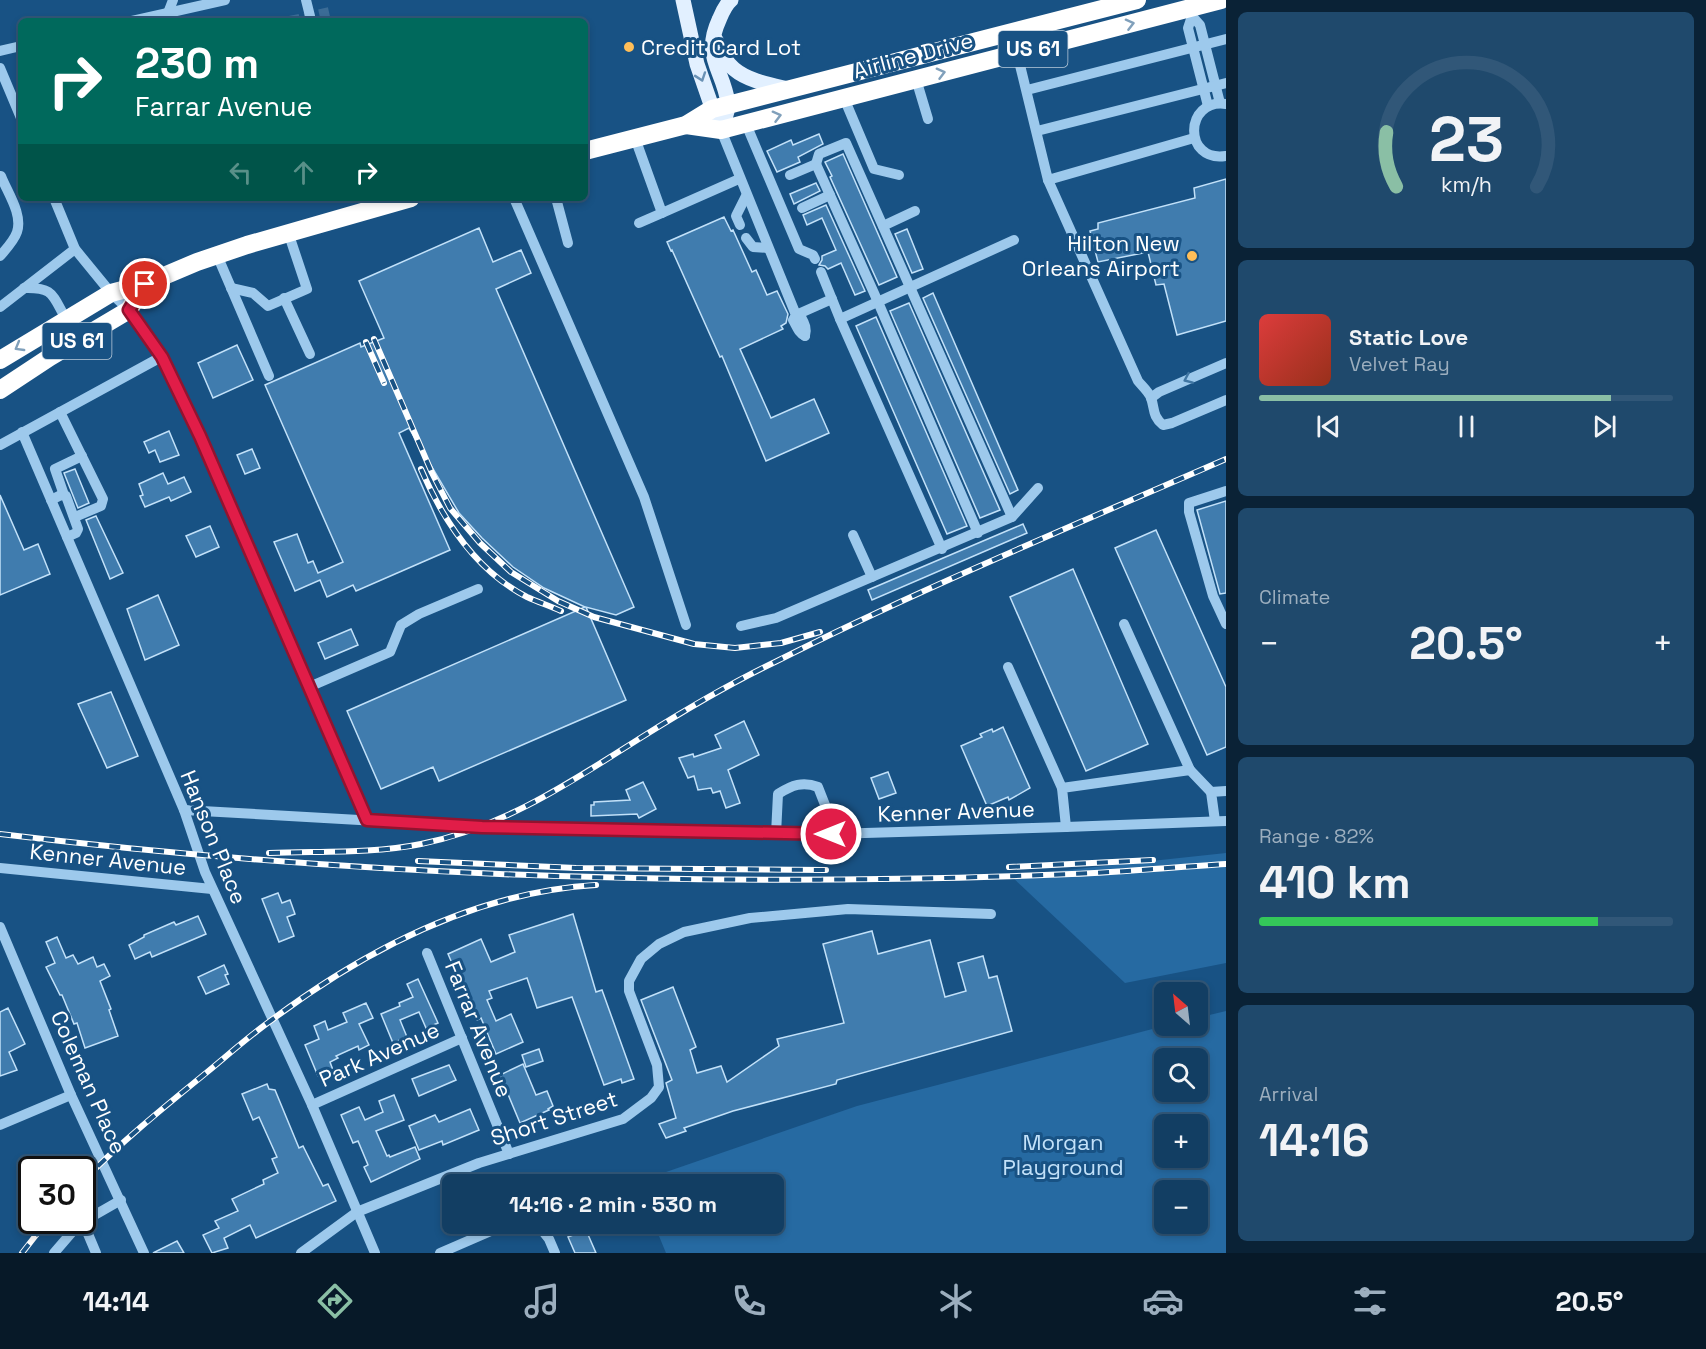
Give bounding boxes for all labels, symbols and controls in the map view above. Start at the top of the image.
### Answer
one-way arrow [1125,18,1135,31]
street label: Airline Drive [850,26,976,84]
road number: US 61 [998,31,1068,67]
place label: Credit Card Lot [641,33,801,61]
text: 230 m [135,37,259,90]
marker: Credit Card Lot [622,40,636,54]
icon: right [36,42,114,120]
one-way arrow [936,67,946,80]
one-way arrow [694,71,707,82]
text: Farrar Avenue [135,89,312,124]
text: 23 [1428,100,1503,179]
one-way arrow [772,110,782,123]
icon: left [224,156,257,189]
icon: ahead [287,156,320,189]
icon: right [350,156,383,189]
text: km/h [1440,171,1492,198]
place label: Hilton New Orleans Airport [1022,229,1180,282]
marker: Hilton New Orleans Airport [1185,249,1199,263]
pin [119,258,170,309]
icon: arrive [128,267,161,300]
road number: US 61 [42,323,112,359]
text: Static Love [1349,323,1468,351]
one-way arrow [15,340,25,351]
text: Velvet Ray [1349,351,1450,377]
one-way arrow [1183,372,1194,384]
icon: previous [1312,410,1345,443]
icon: pause [1450,410,1483,443]
icon: next [1588,410,1621,443]
text: Climate [1259,584,1330,610]
text: 20.5° [1409,615,1523,672]
text: − [1259,623,1279,665]
text: + [1653,623,1673,665]
street label: Hanson Place [174,766,254,908]
street label: Kenner Avenue [877,794,1035,828]
position arrow [799,802,863,866]
text: Range · 82% [1259,823,1374,849]
street label: Kenner Avenue [28,837,188,881]
text: 410 km [1259,854,1411,911]
street label: Farrar Avenue [439,957,519,1101]
north arrow [1154,982,1208,1036]
map controls [1154,982,1208,1234]
street label: Coleman Place [45,1006,133,1158]
street label: Park Avenue [314,1015,444,1093]
button: search [1154,1048,1208,1102]
text: Arrival [1259,1081,1318,1107]
street label: Short Street [487,1084,621,1152]
text: 14:16 [1259,1112,1370,1169]
button: + [1154,1114,1208,1168]
park label: Morgan Playground [1002,1128,1124,1181]
speed limit sign: 30 [18,1156,96,1234]
button: − [1154,1180,1208,1234]
text: 14:16 · 2 min · 530 m [509,1190,717,1218]
icon: directions [314,1280,356,1322]
icon: music [521,1280,563,1322]
icon: phone [728,1280,770,1322]
icon: climate [935,1280,977,1322]
icon: car [1142,1280,1184,1322]
icon: filters [1349,1280,1391,1322]
text: 14:14 [82,1284,149,1319]
text: 20.5° [1555,1284,1623,1319]

